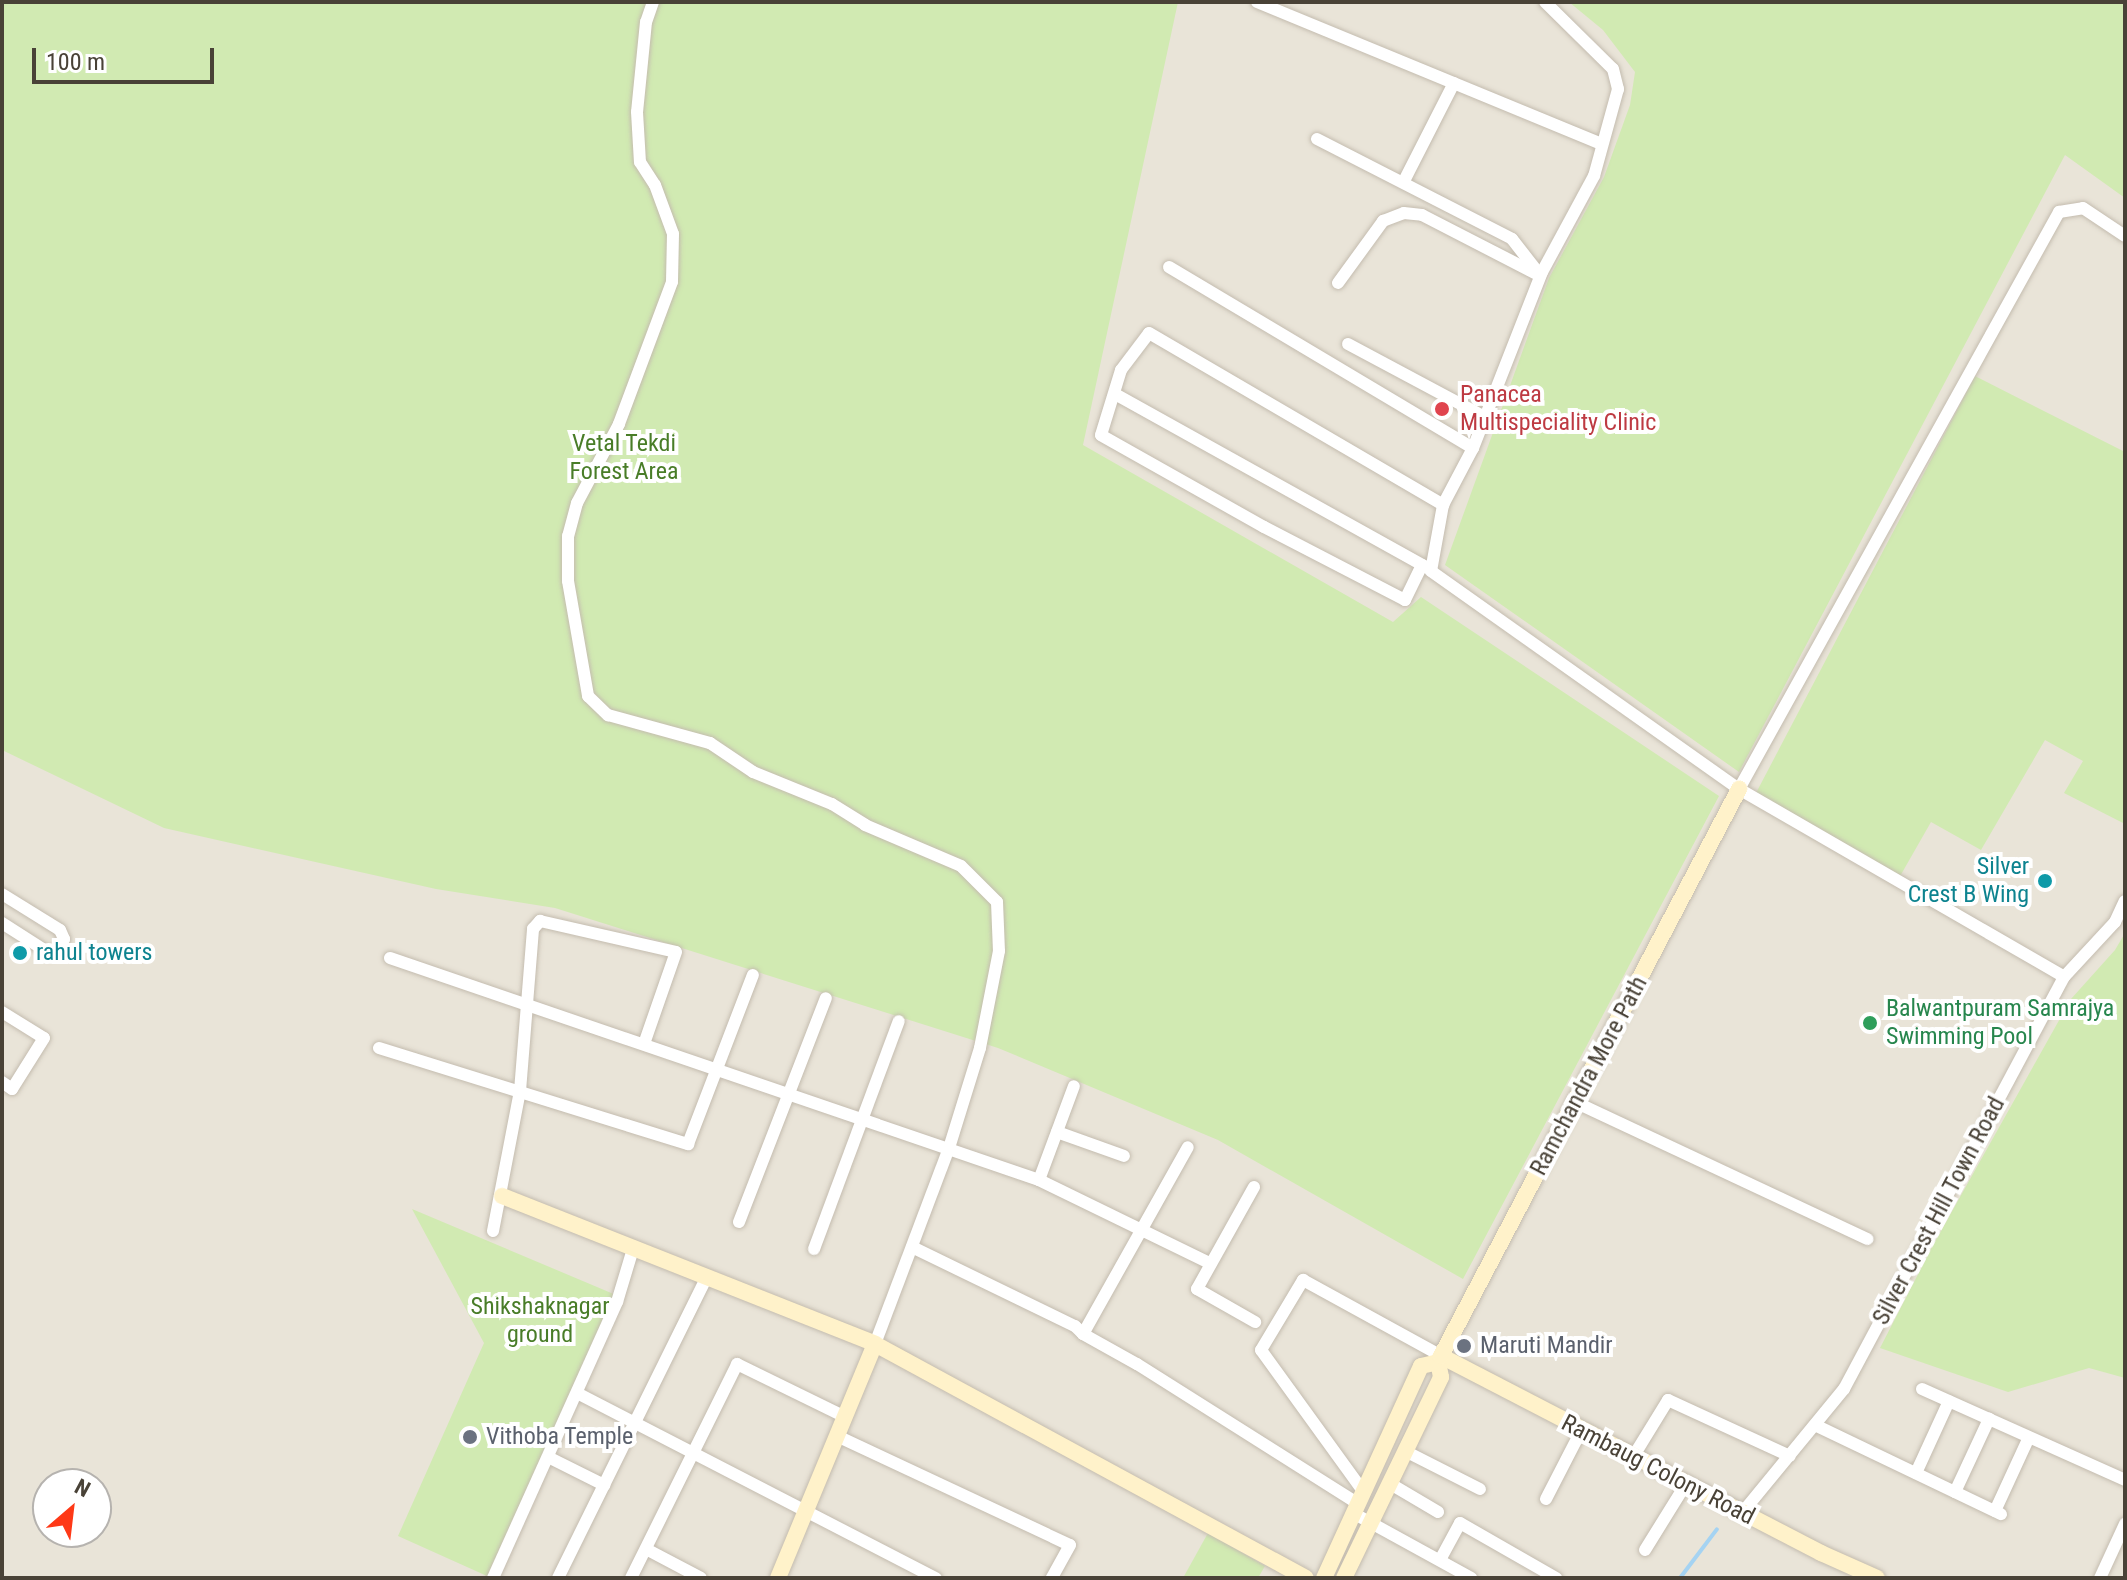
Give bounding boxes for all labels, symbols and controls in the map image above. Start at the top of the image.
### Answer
scale bar [36,32,218,82]
text: 100 m [46,48,105,76]
place label: Panacea Multispeciality Clinic [1460,381,1656,437]
marker: Panacea Multispeciality Clinic [1431,398,1453,420]
park label: Vetal Tekdi Forest Area [570,430,678,486]
place label: Silver Crest B Wing [1908,853,2029,909]
marker: Silver Crest B Wing [2036,872,2054,890]
place label: rahul towers [36,939,153,967]
marker: rahul towers [11,944,29,962]
street label: Ramchandra More Path [1524,972,1654,1180]
place label: Balwantpuram Samrajya Swimming Pool [1886,995,2114,1051]
marker: Balwantpuram Samrajya Swimming Pool [1861,1014,1879,1032]
street label: Silver Crest Hill Town Road [1867,1092,2011,1330]
park label: Shikshaknagar ground [471,1293,609,1349]
place label: Maruti Mandir [1480,1332,1613,1360]
marker: Maruti Mandir [1455,1337,1473,1355]
street label: Rambaug Colony Road [1557,1409,1759,1531]
place label: Vithoba Temple [486,1423,634,1451]
marker: Vithoba Temple [461,1428,479,1446]
north arrow [32,1468,112,1548]
text: N [71,1474,94,1502]

